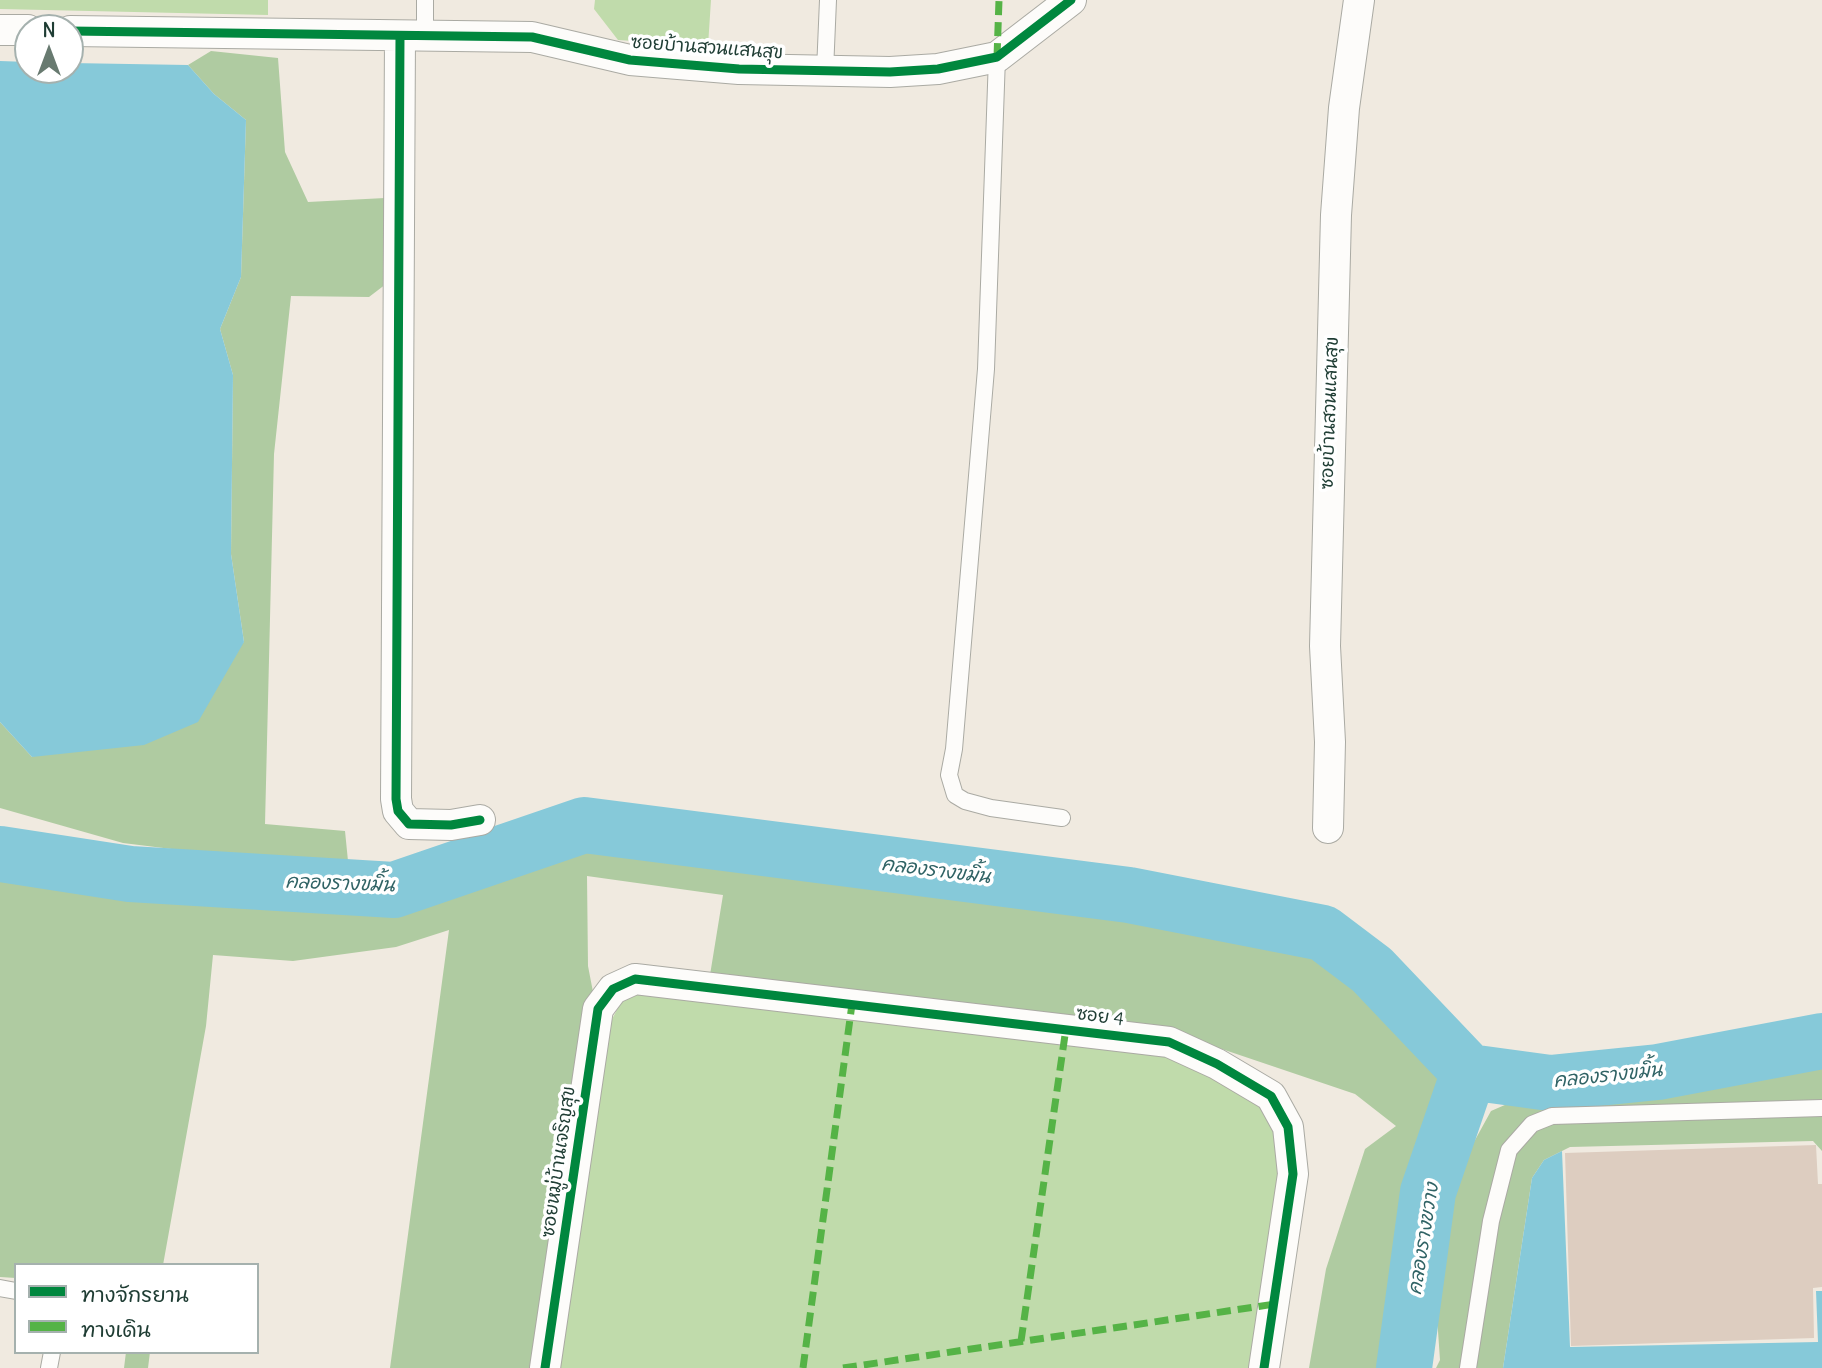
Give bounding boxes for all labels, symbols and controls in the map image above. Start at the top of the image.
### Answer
north arrow [14,14,84,84]
text: N [42,18,56,42]
street label: ซอยบ้านสวนแสนสุข [630,32,784,64]
street label: ซอยบ้านสวนแสนสุข [1317,336,1343,490]
water label: คลองรางขมิ้น [880,853,992,889]
water label: คลองรางขมิ้น [285,871,395,897]
street label: ซอย 4 [1075,1003,1125,1031]
water label: คลองรางขมิ้น [1552,1059,1664,1093]
street label: ซอยหมู่บ้านเจริญสุข [538,1085,580,1239]
water label: คลองรางขวาง [1404,1181,1444,1297]
legend [14,1263,259,1354]
text: ทางจักรยาน [81,1281,189,1308]
text: ทางเดิน [81,1316,151,1343]

